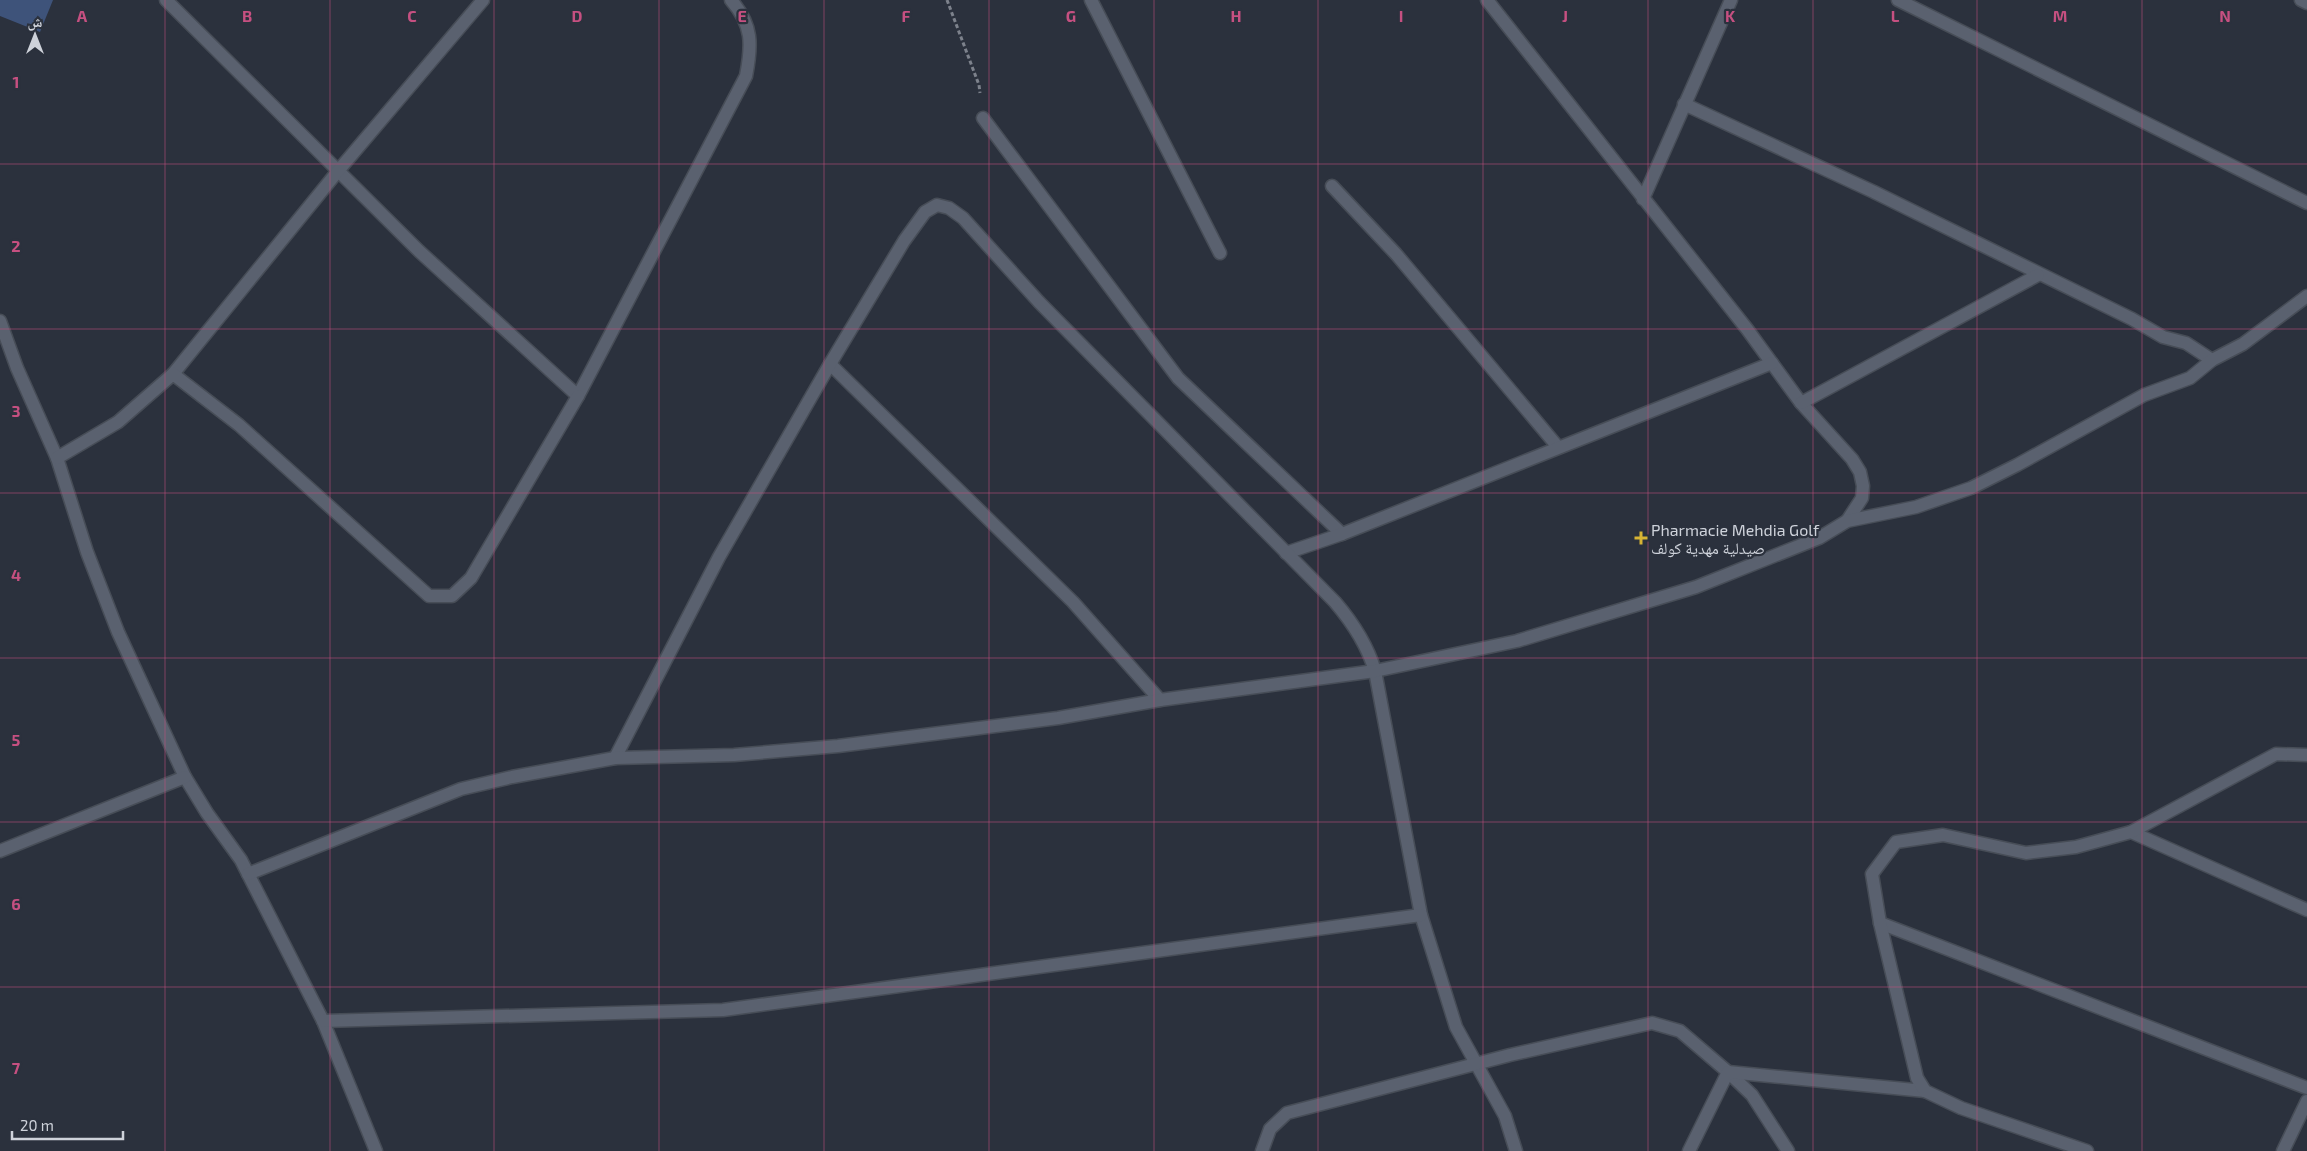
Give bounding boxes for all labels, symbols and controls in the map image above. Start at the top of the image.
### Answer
text: A [77,6,88,25]
text: B [242,6,252,25]
text: C [407,6,417,25]
text: D [572,6,583,25]
text: E [737,6,747,25]
text: F [902,6,911,25]
text: G [1066,6,1076,25]
text: H [1230,6,1242,25]
text: I [1399,6,1403,25]
text: J [1562,6,1568,25]
text: K [1725,6,1736,25]
text: L [1891,6,1900,25]
text: M [2053,6,2067,25]
text: N [2219,6,2231,25]
north arrow [10,10,60,60]
text: ش [28,13,43,31]
text: 1 [13,72,19,91]
text: 2 [11,236,21,255]
text: 3 [11,401,21,420]
place label: Pharmacie Mehdia Golf صيدلية مهدية كولف [1651,520,1820,558]
marker: Pharmacie Mehdia Golf صيدلية مهدية كولف [1635,532,1647,544]
text: 4 [11,565,21,584]
text: 5 [12,730,21,749]
text: 6 [11,894,21,913]
text: 7 [12,1058,21,1077]
scale bar [12,1108,124,1140]
text: 20 m [20,1116,54,1134]

